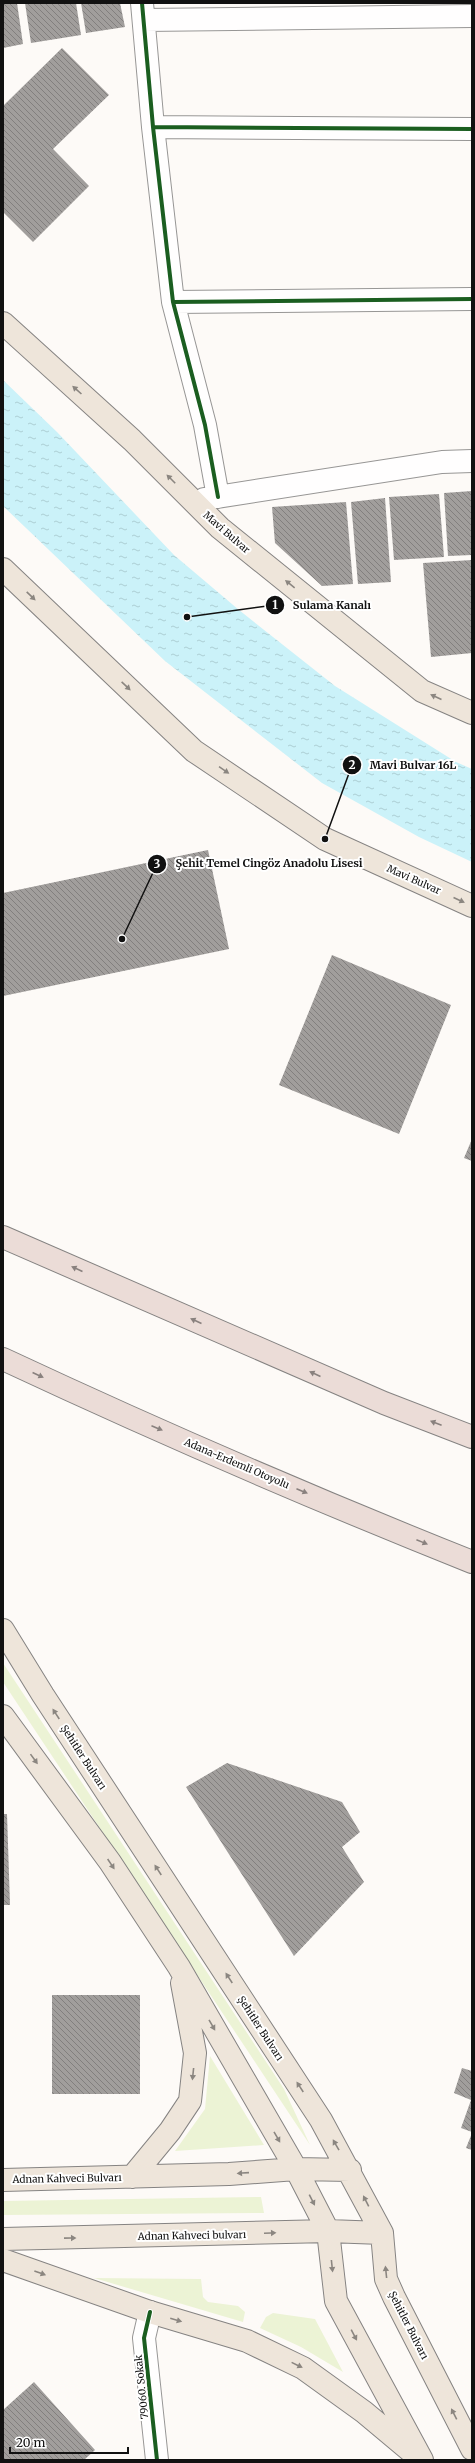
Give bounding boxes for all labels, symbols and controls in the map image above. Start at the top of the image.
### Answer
one-way arrow [72,386,82,395]
one-way arrow [166,474,176,484]
street label: Mavi Bulvar [201,509,253,557]
one-way arrow [284,579,295,588]
one-way arrow [26,591,36,601]
callout: Sulama Kanalı [265,593,379,616]
text: 1 [272,597,278,612]
text: Sulama Kanalı [293,598,371,612]
one-way arrow [120,681,131,690]
one-way arrow [431,694,442,700]
callout: Mavi Bulvar 16L [342,753,464,776]
text: 2 [348,757,356,772]
text: Mavi Bulvar 16L [370,758,456,772]
one-way arrow [218,766,229,774]
callout: Şehit Temel Cingöz Anadolu Lisesi [147,852,370,875]
text: 3 [154,856,161,871]
text: Şehit Temel Cingöz Anadolu Lisesi [176,856,363,870]
street label: Mavi Bulvar [385,862,443,897]
one-way arrow [454,897,465,903]
one-way arrow [71,1266,83,1272]
one-way arrow [190,1318,202,1324]
one-way arrow [309,1370,321,1376]
one-way arrow [33,1372,44,1378]
one-way arrow [429,1420,441,1426]
one-way arrow [152,1425,163,1431]
street label: Adana-Erdemli Otoyolu [181,1435,291,1492]
one-way arrow [296,1488,308,1494]
one-way arrow [416,1539,427,1545]
one-way arrow [52,1709,60,1719]
street label: Şehitler Bulvarı [58,1722,109,1792]
one-way arrow [30,1753,38,1764]
one-way arrow [107,1859,115,1869]
one-way arrow [154,1864,161,1876]
one-way arrow [225,1973,233,1984]
street label: Şehitler Bulvarı [235,1993,286,2063]
one-way arrow [208,2019,215,2031]
one-way arrow [189,2068,196,2080]
one-way arrow [296,2082,304,2092]
one-way arrow [274,2131,281,2143]
one-way arrow [332,2139,339,2151]
one-way arrow [236,2170,249,2176]
street label: Adnan Kahveci Bulvarı [11,2171,122,2186]
one-way arrow [309,2195,315,2206]
one-way arrow [363,2196,369,2207]
street label: Adnan Kahveci bulvarı [137,2228,246,2243]
one-way arrow [264,2230,277,2236]
one-way arrow [64,2234,76,2241]
one-way arrow [329,2260,335,2272]
one-way arrow [382,2266,389,2279]
one-way arrow [34,2270,46,2276]
street label: Şehitler Bulvarı [386,2289,431,2361]
one-way arrow [170,2317,182,2323]
one-way arrow [351,2330,358,2341]
street label: 79060. Sokak [132,2353,151,2420]
one-way arrow [291,2362,303,2369]
one-way arrow [451,2408,457,2420]
scale bar [10,2429,128,2455]
text: 20 m [16,2435,45,2450]

